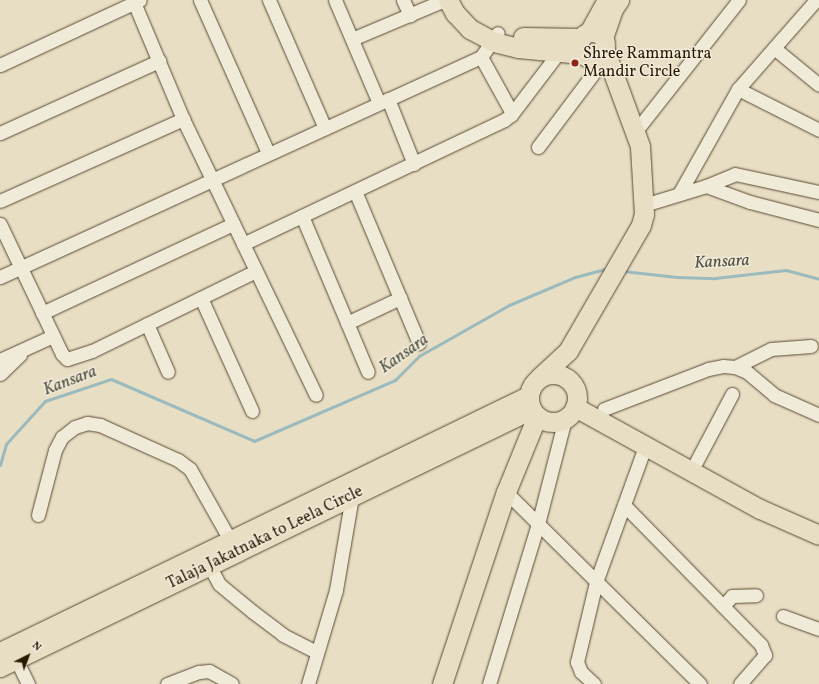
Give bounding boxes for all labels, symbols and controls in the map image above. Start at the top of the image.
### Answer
place label: Shree Rammantra Mandir Circle [583,44,711,82]
marker: Shree Rammantra Mandir Circle [570,58,580,68]
water label: Kansara [694,250,750,274]
water label: Kansara [375,330,433,378]
water label: Kansara [40,362,100,400]
street label: Talaja Jakatnaka to Leela Circle [164,482,366,594]
north arrow [8,636,48,676]
text: N [28,638,44,655]

